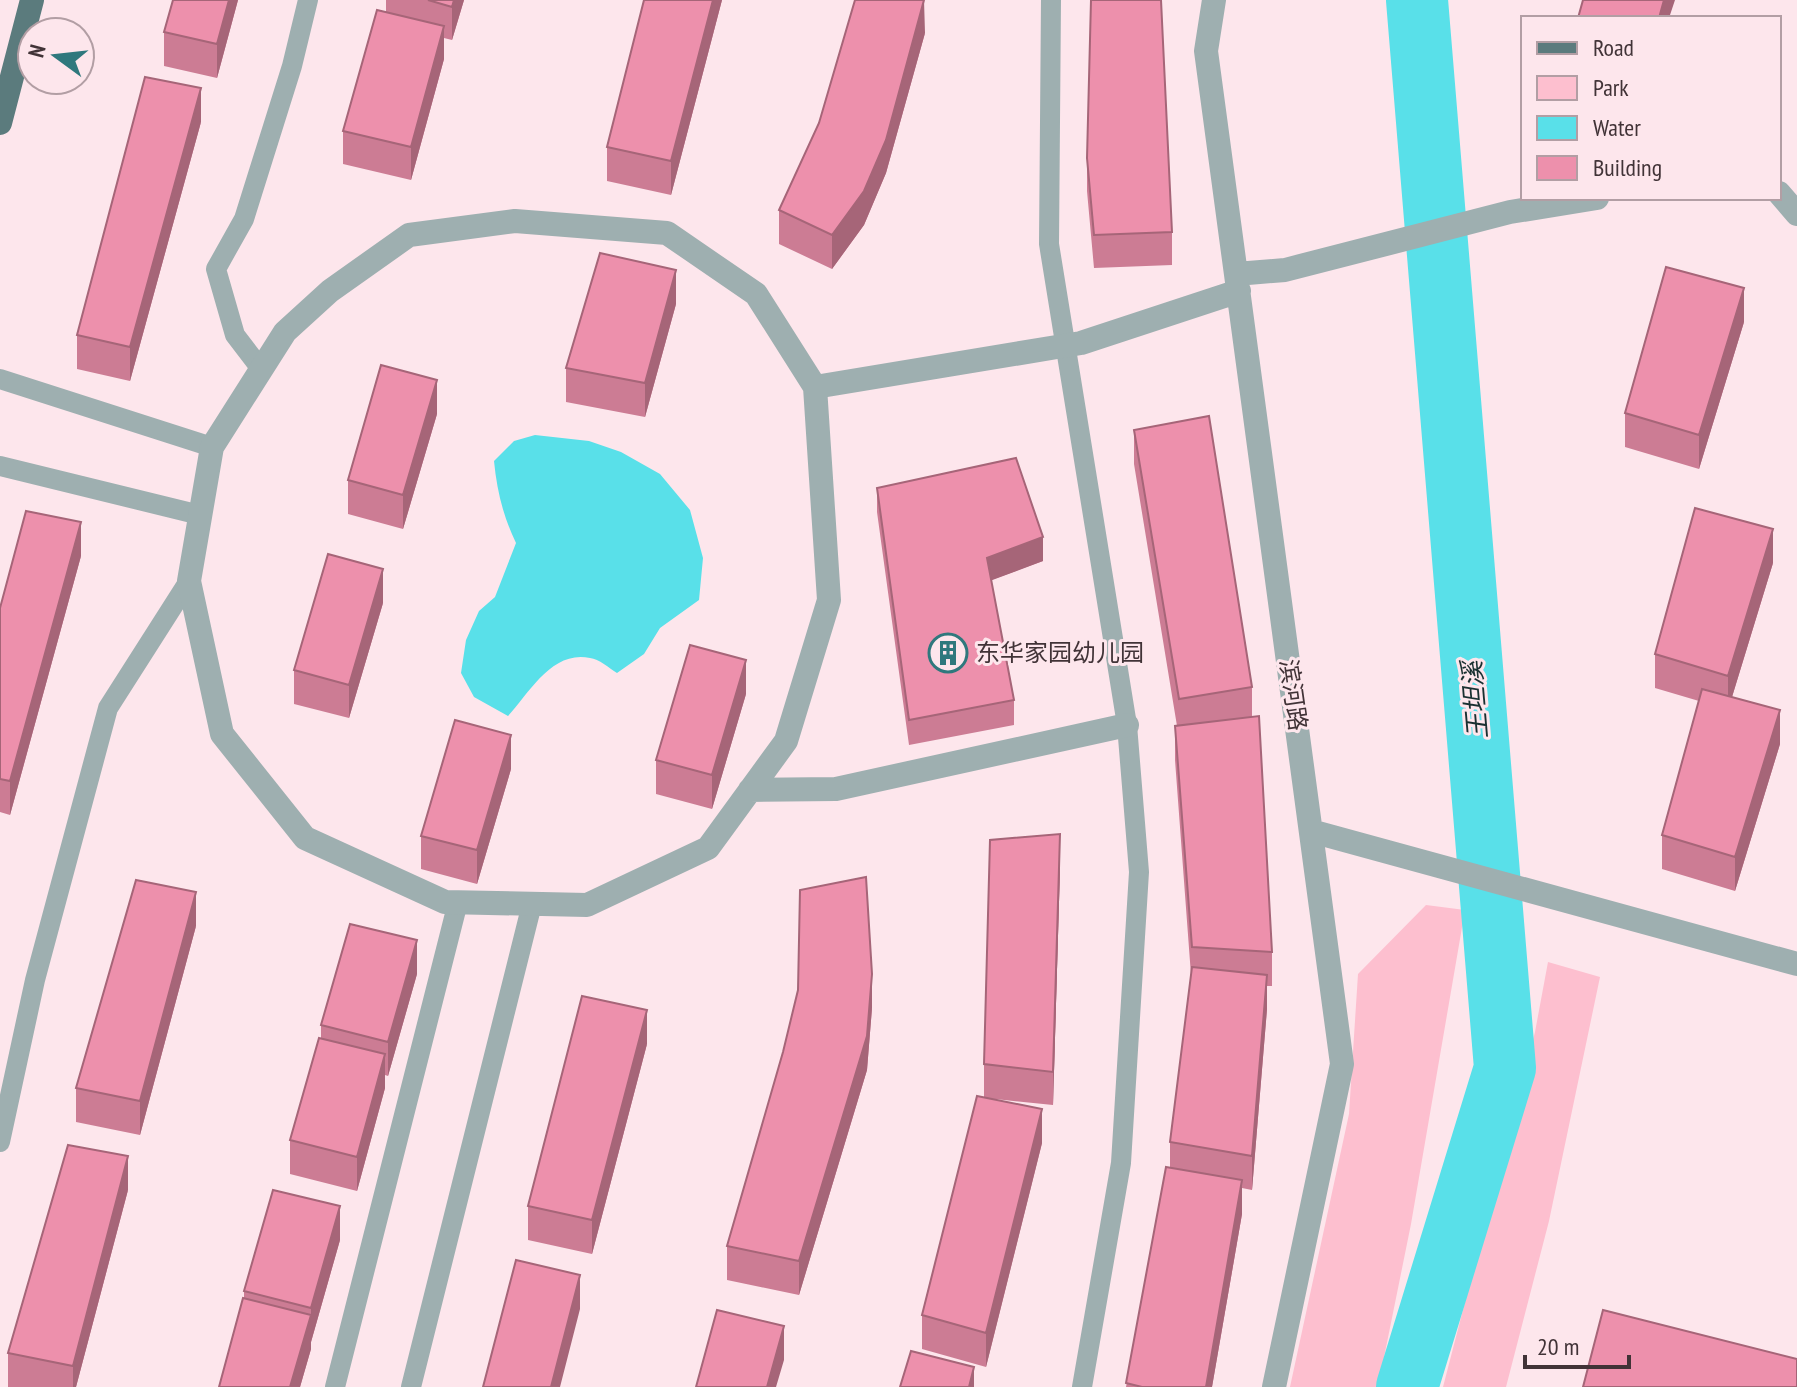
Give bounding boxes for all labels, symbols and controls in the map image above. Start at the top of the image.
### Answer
north arrow [16,16,96,96]
legend [1521,16,1781,200]
text: Road [1593,32,1634,63]
text: N [22,41,52,60]
text: Park [1593,72,1629,103]
text: Water [1593,112,1641,143]
text: Building [1593,152,1662,183]
building icon: 东华家园幼儿园 [927,632,969,674]
place label: 东华家园幼儿园 [976,637,1144,668]
street label: 滨河路 [1273,657,1314,733]
water label: 王坦溪 [1454,657,1494,740]
scale bar [1525,1319,1629,1369]
text: 20 m [1537,1331,1579,1362]

